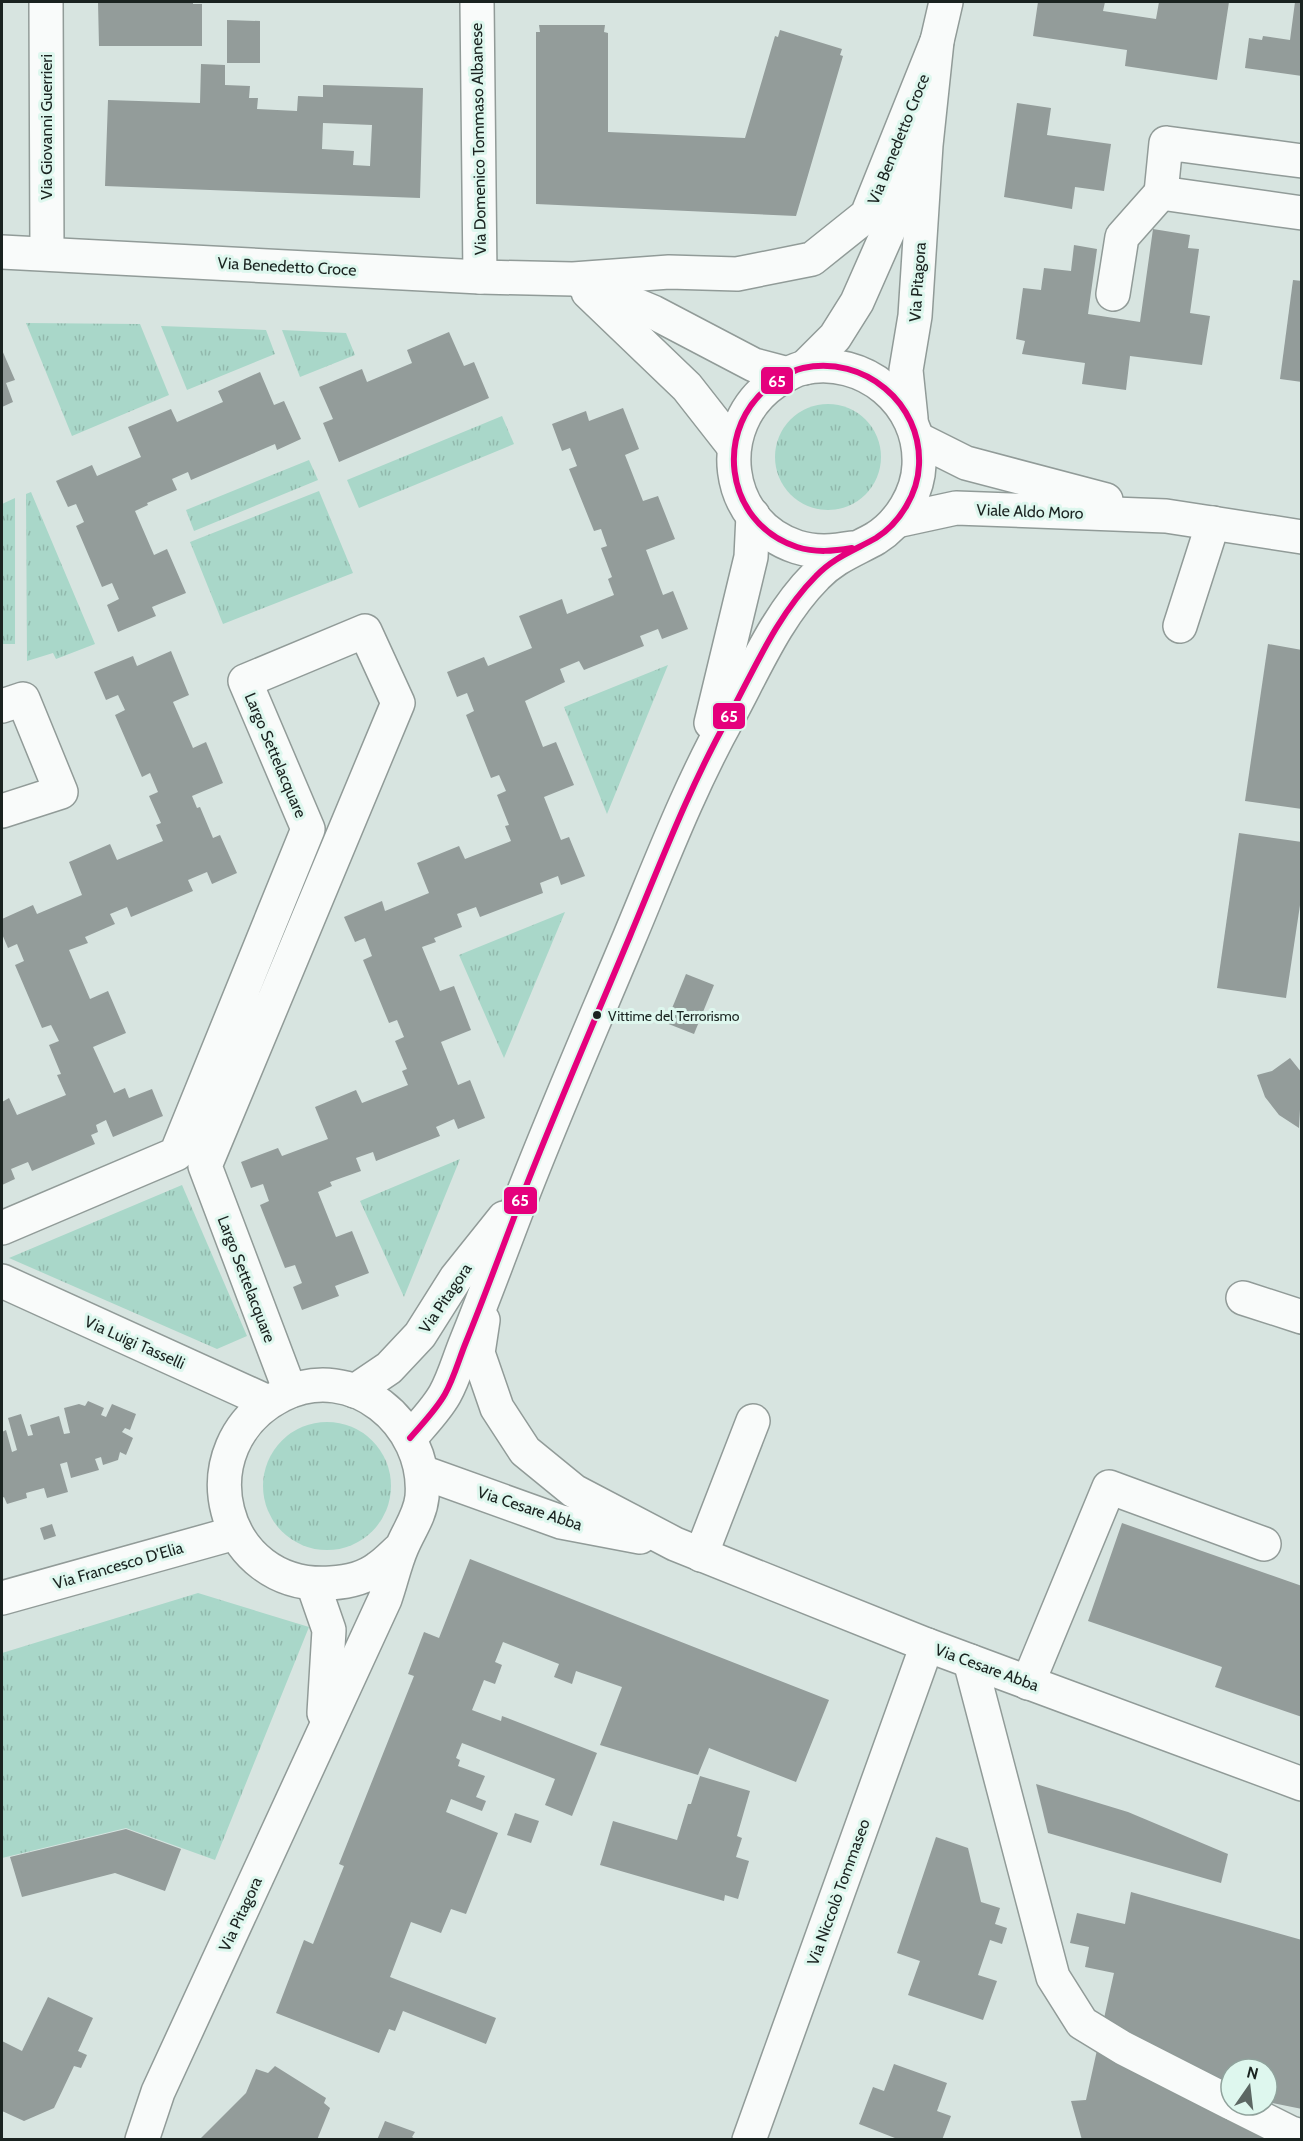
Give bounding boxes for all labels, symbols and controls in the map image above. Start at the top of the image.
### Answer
street label: Via Domenico Tommaso Albanese [467,23,490,255]
street label: Via Giovanni Guerrieri [37,54,56,200]
street label: Via Benedetto Croce [864,71,933,207]
street label: Via Pitagora [905,241,930,323]
street label: Via Benedetto Croce [217,253,357,280]
line badge: 65 [760,366,794,395]
text: 65 [768,372,786,391]
street label: Viale Aldo Moro [976,500,1084,523]
street label: Largo Settelacquare [241,690,310,821]
line badge: 65 [712,702,746,730]
text: 65 [720,707,738,726]
place label: Vittime del Terrorismo [608,1007,740,1025]
marker: Vittime del Terrorismo [591,1009,603,1021]
line badge: 65 [503,1186,538,1215]
text: 65 [511,1191,529,1210]
street label: Largo Settelacquare [214,1213,279,1345]
street label: Via Pitagora [415,1260,476,1337]
street label: Via Luigi Tasselli [82,1312,188,1373]
street label: Via Cesare Abba [475,1483,585,1534]
street label: Via Francesco D'Elia [51,1538,185,1593]
street label: Via Cesare Abba [932,1640,1042,1695]
street label: Via Niccolò Tommaseo [803,1816,874,1968]
street label: Via Pitagora [215,1874,266,1955]
north arrow [1219,2057,1279,2117]
text: N [1245,2062,1260,2084]

